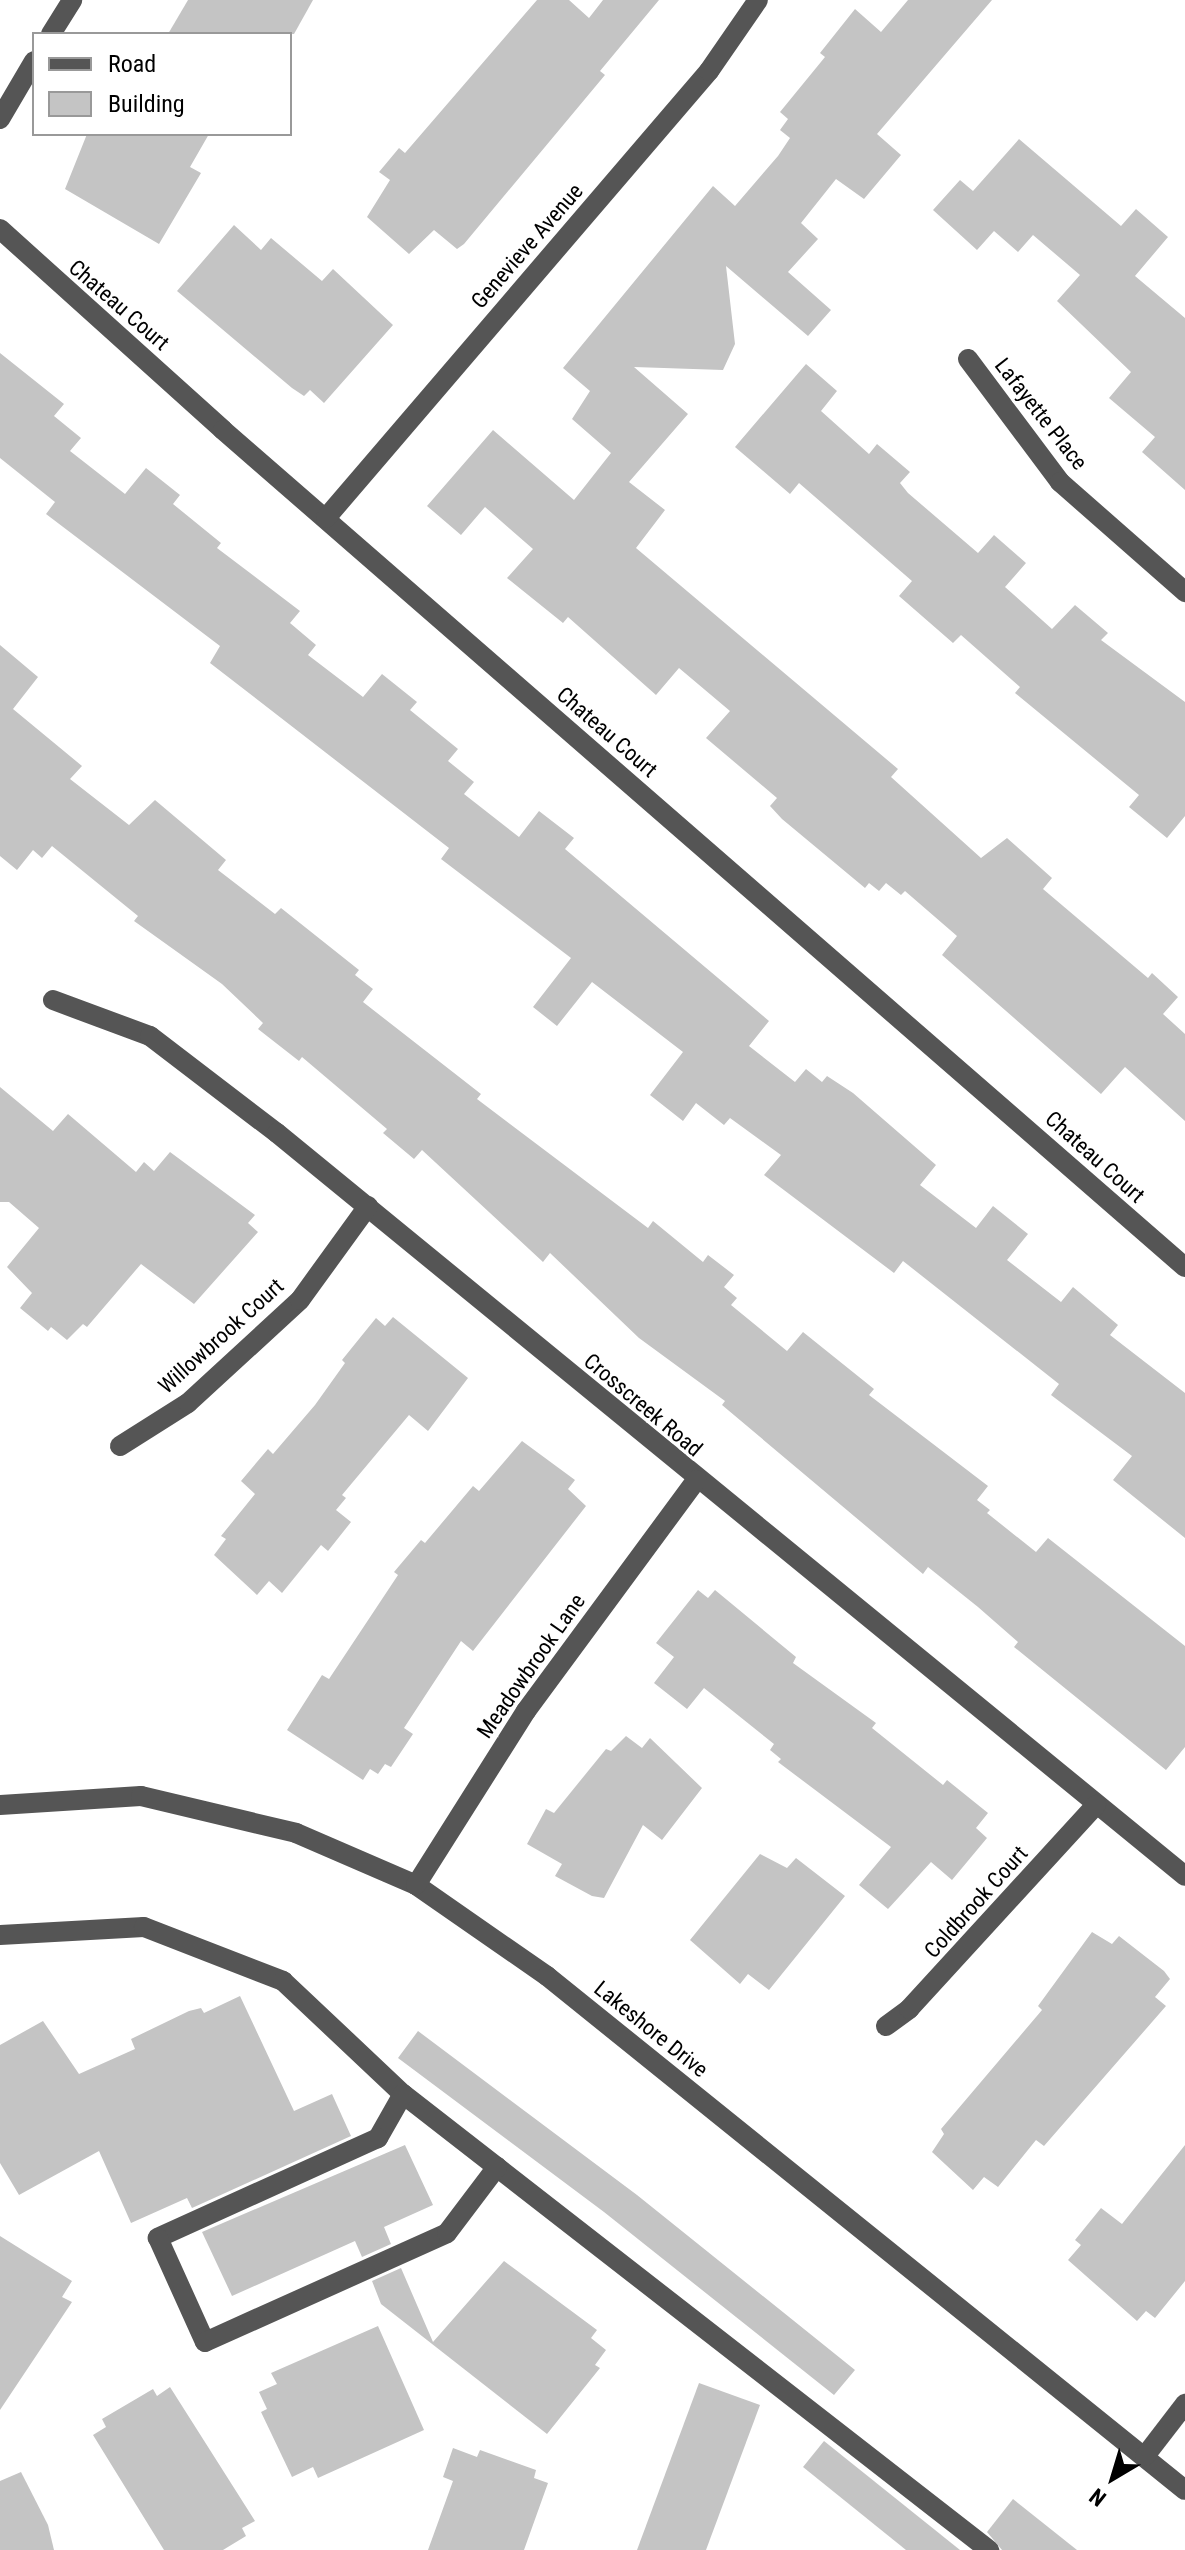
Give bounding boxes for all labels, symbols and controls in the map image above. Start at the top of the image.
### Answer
legend [32,32,292,136]
text: Road [108,50,156,78]
text: Building [108,90,185,118]
street label: Genevieve Avenue [466,178,588,314]
street label: Chateau Court [63,254,175,356]
street label: Lafayette Place [989,353,1093,475]
street label: Chateau Court [551,681,663,783]
street label: Chateau Court [1040,1106,1150,1208]
street label: Willowbrook Court [153,1273,289,1399]
street label: Crosscreek Road [578,1348,708,1462]
street label: Meadowbrook Lane [471,1589,591,1743]
street label: Coldbrook Court [919,1840,1033,1964]
street label: Lakeshore Drive [589,1975,713,2083]
north arrow [1073,2438,1153,2518]
text: N [1085,2483,1111,2511]

